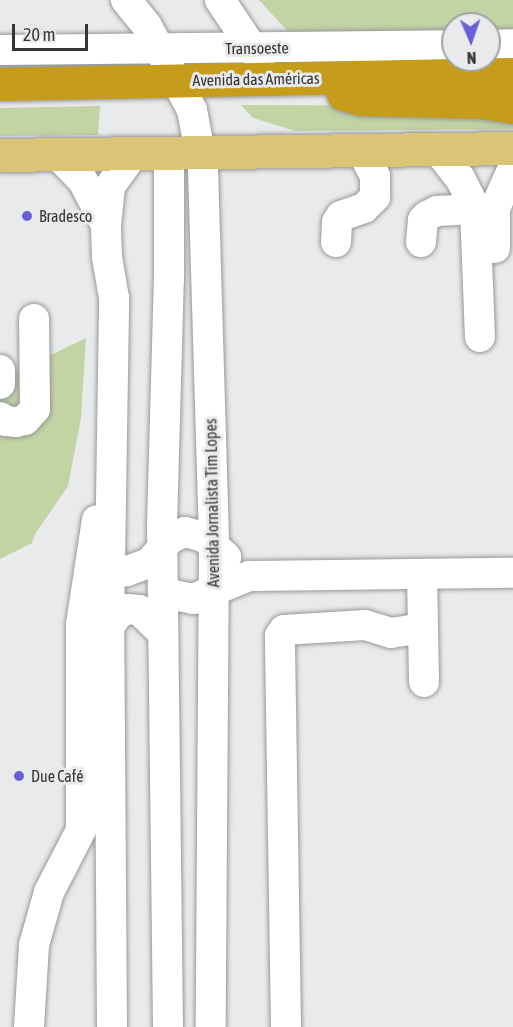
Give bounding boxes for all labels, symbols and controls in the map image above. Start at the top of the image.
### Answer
scale bar [15,12,92,50]
north arrow [441,12,501,72]
text: 20 m [23,24,55,45]
street label: Transoeste [225,38,289,58]
text: N [467,49,477,67]
street label: Avenida das Américas [192,68,320,90]
place label: Bradesco [39,206,92,226]
marker: Bradesco [20,209,34,223]
street label: Avenida Jornalista Tim Lopes [201,418,223,588]
place label: Due Café [31,766,83,786]
marker: Due Café [12,769,26,783]

